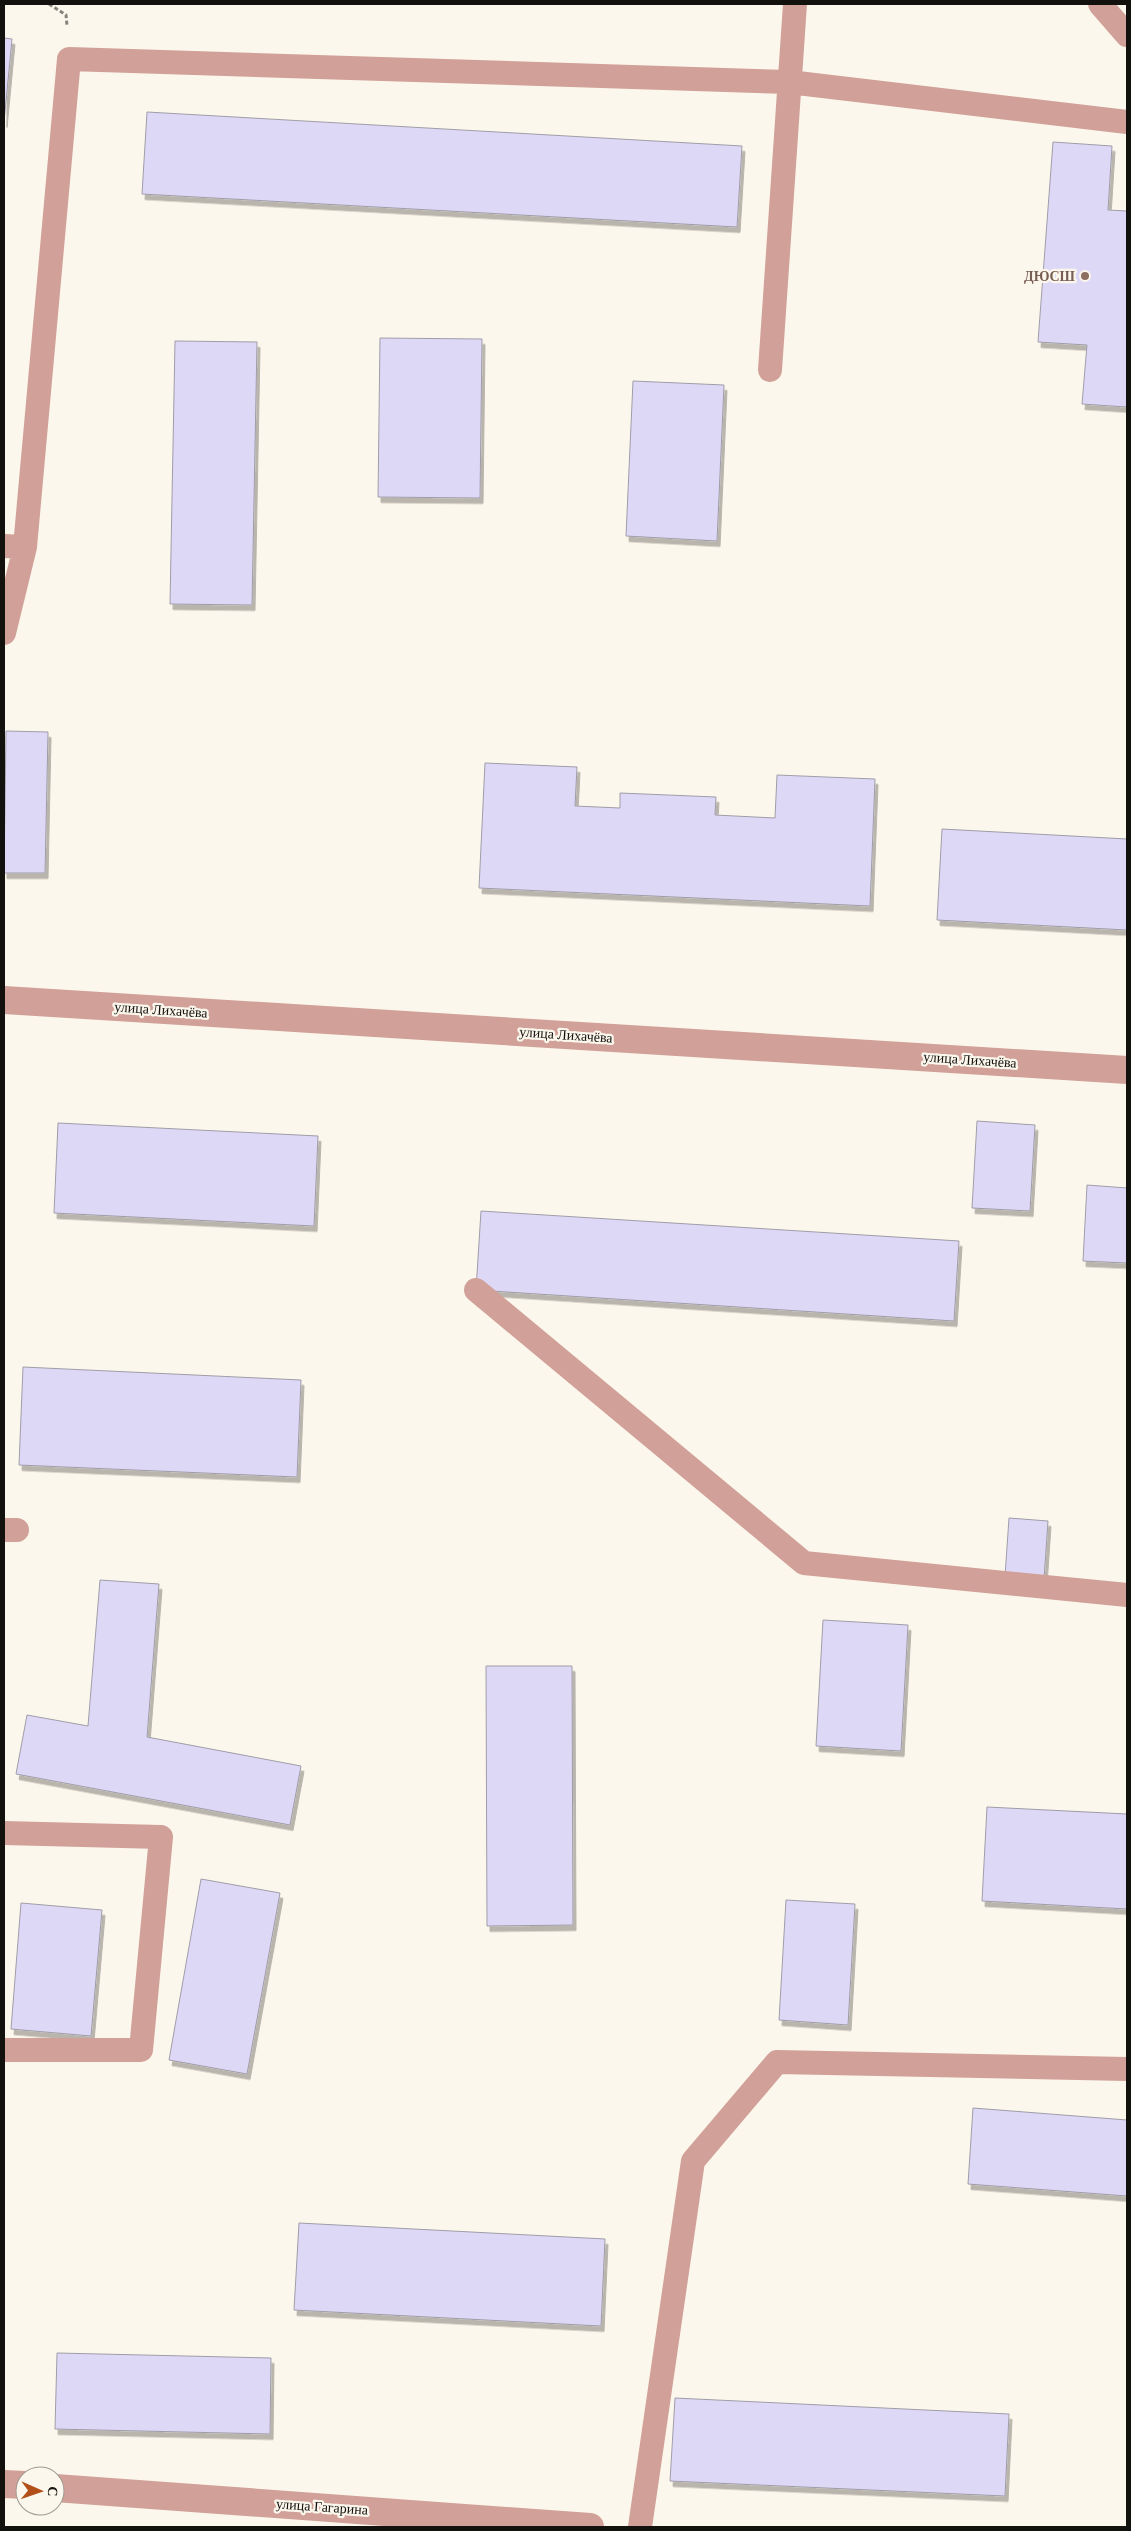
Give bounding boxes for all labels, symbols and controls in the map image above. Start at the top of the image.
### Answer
place label: ДЮСШ [1024,269,1076,284]
marker: ДЮСШ [1079,270,1091,282]
street label: улица Лихачёва [114,999,209,1021]
street label: улица Лихачёва [519,1024,614,1046]
street label: улица Лихачёва [923,1049,1018,1071]
north arrow [15,2466,65,2516]
text: С [45,2486,60,2497]
street label: улица Гагарина [275,2496,369,2518]

